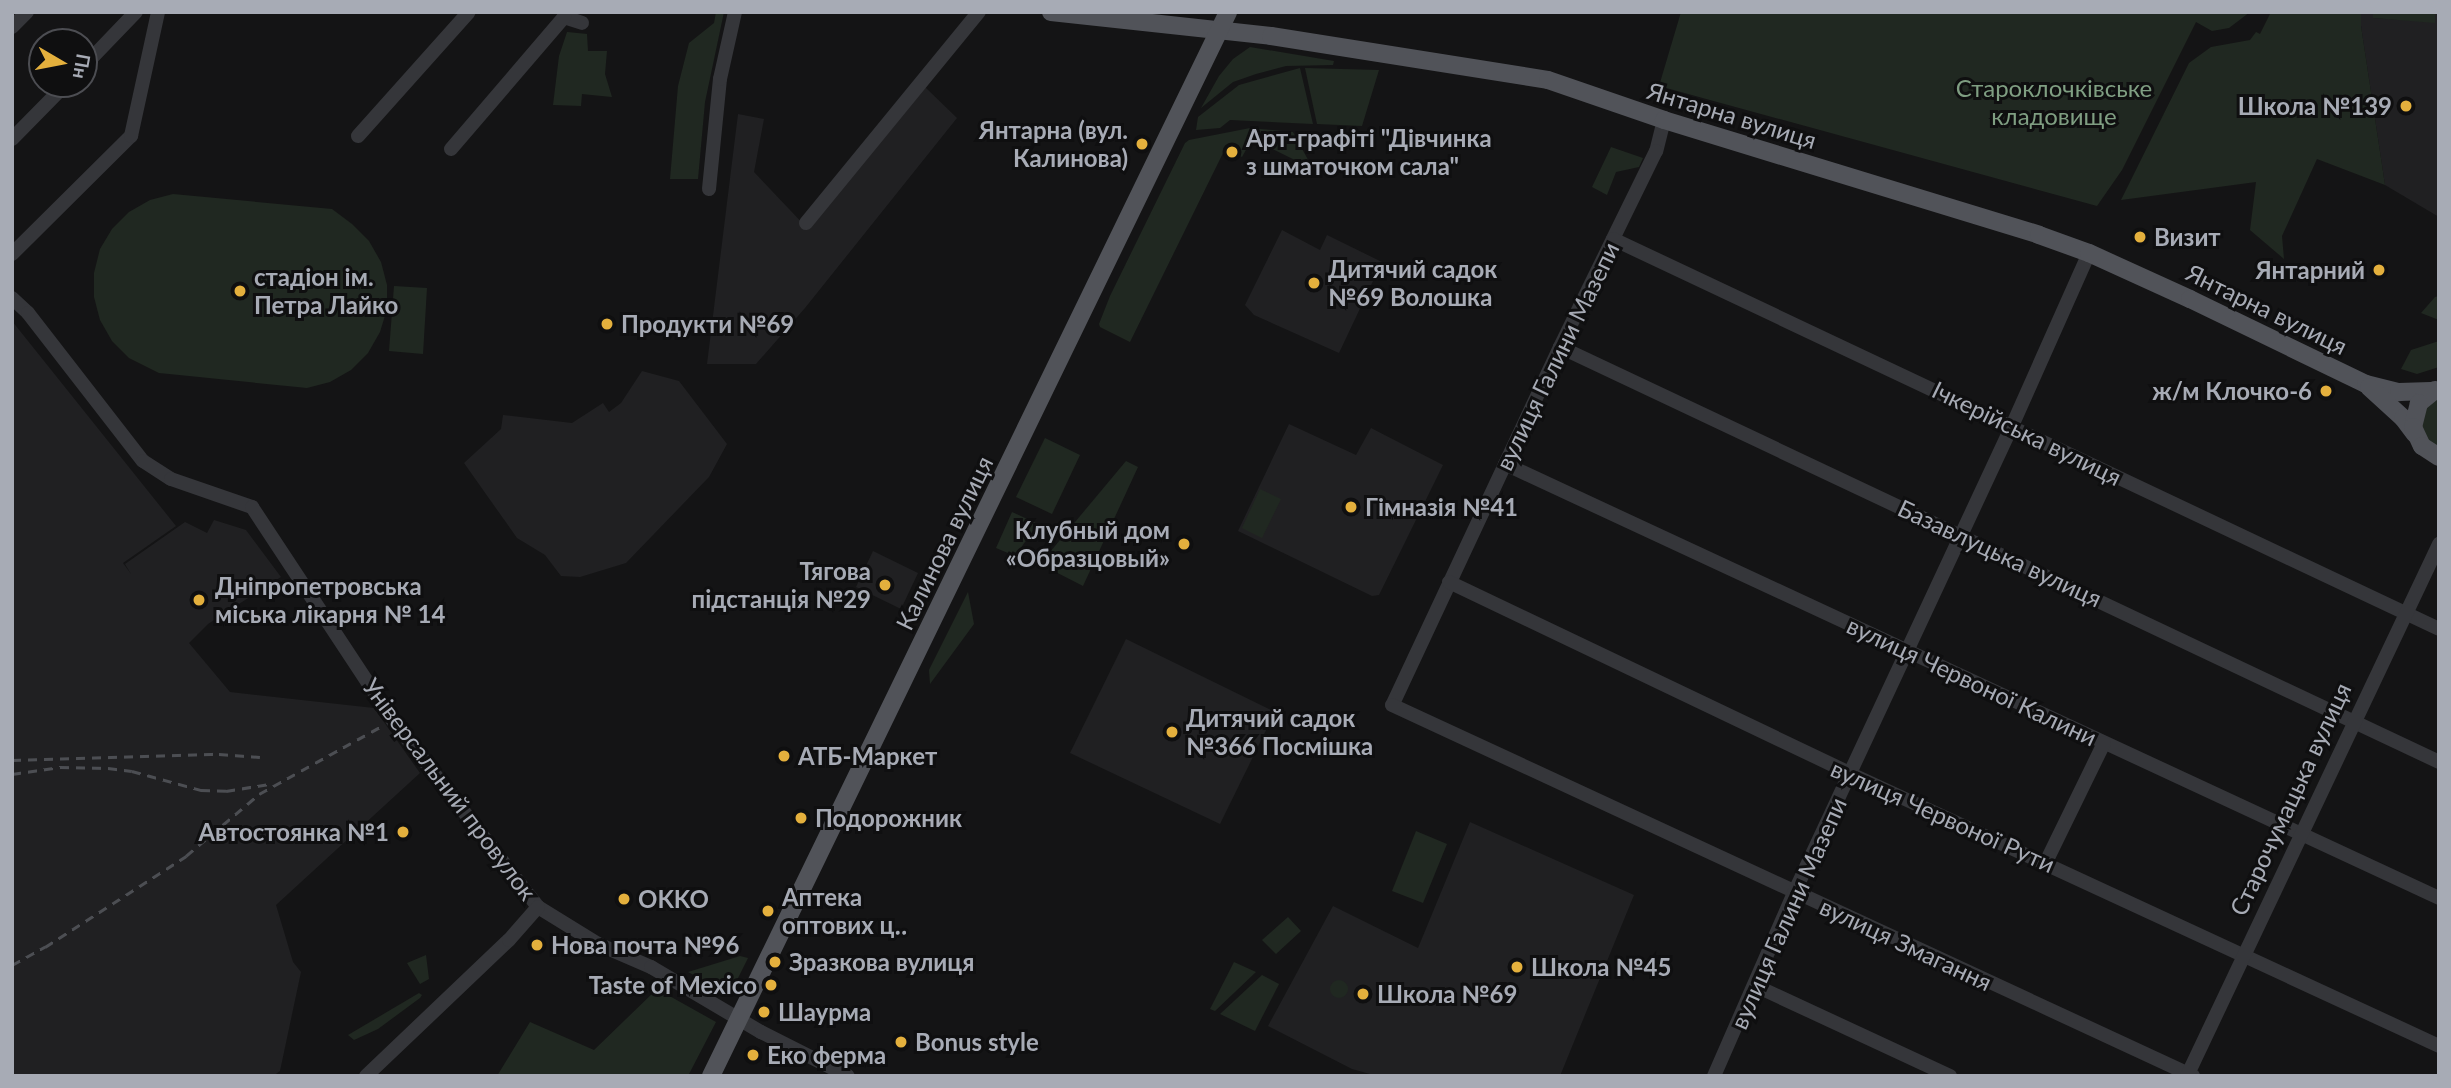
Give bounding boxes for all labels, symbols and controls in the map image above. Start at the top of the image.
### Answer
north arrow [28,28,98,98]
text: Пн [69,52,96,81]
park label: Староклочківське кладовище [1956,74,2152,130]
street label: Янтарна вулиця [1644,76,1820,154]
place label: Школа №139 [2238,92,2392,120]
marker: Школа №139 [2398,98,2414,114]
place label: Янтарна (вул. Калинова) [979,116,1128,172]
place label: Арт-графіті "Дівчинка з шматочком сала" [1246,124,1492,180]
marker: Янтарна (вул. Калинова) [1134,136,1150,152]
marker: Арт-графіті "Дівчинка з шматочком сала" [1224,144,1240,160]
place label: Визит [2154,223,2221,251]
marker: Визит [2132,229,2148,245]
street label: вулиця Галини Мазепи [1489,237,1625,475]
place label: Дитячий садок №69 Волошка [1328,255,1497,311]
place label: Янтарний [2256,256,2365,284]
street label: Янтарна вулиця [2182,258,2352,360]
marker: Янтарний [2371,262,2387,278]
place label: стадіон ім. Петра Лайко [254,263,398,319]
marker: Дитячий садок №69 Волошка [1306,275,1322,291]
marker: стадіон ім. Петра Лайко [232,283,248,299]
place label: Продукти №69 [621,310,794,338]
marker: Продукти №69 [599,316,615,332]
street label: Ічкерійська вулиця [1928,375,2126,491]
place label: ж/м Клочко-6 [2152,377,2312,405]
marker: ж/м Клочко-6 [2318,383,2334,399]
street label: Калинова вулиця [889,451,999,635]
place label: Гімназія №41 [1365,493,1518,521]
street label: Базавлуцька вулиця [1894,493,2106,613]
marker: Гімназія №41 [1343,499,1359,515]
place label: Клубный дом «Образцовый» [1006,516,1170,572]
marker: Клубный дом «Образцовый» [1176,536,1192,552]
place label: Тягова пiдстанцiя №29 [692,557,871,613]
place label: Дніпропетровська міська лікарня № 14 [215,572,445,628]
marker: Тягова пiдстанцiя №29 [877,577,893,593]
marker: Дніпропетровська міська лікарня № 14 [189,590,209,610]
street label: вулиця Червоної Калини [1842,610,2102,752]
street label: Універсальний провулок [357,672,543,906]
street label: Старочумацька вулиця [2223,678,2357,920]
place label: Дитячий садок №366 Посмішка [1186,704,1373,760]
marker: Дитячий садок №366 Посмішка [1164,724,1180,740]
place label: АТБ-Маркет [798,742,937,770]
marker: АТБ-Маркет [776,748,792,764]
street label: вулиця Червоної Рути [1827,754,2059,878]
street label: вулиця Галини Мазепи [1724,793,1852,1033]
place label: Подорожник [815,804,962,832]
marker: Подорожник [793,810,809,826]
place label: Автостоянка №1 [199,818,389,846]
marker: Автостоянка №1 [395,824,411,840]
place label: Аптека оптових ц‥ [782,883,907,939]
place label: OKKO [638,885,709,913]
marker: OKKO [616,891,632,907]
street label: вулиця Змагання [1816,892,1996,996]
marker: Аптека оптових ц‥ [760,903,776,919]
place label: Нова почта №96 [551,931,739,959]
marker: Нова почта №96 [529,937,545,953]
place label: Зразкова вулиця [789,948,974,976]
place label: Школа №45 [1531,953,1671,981]
marker: Зразкова вулиця [767,954,783,970]
marker: Школа №45 [1509,959,1525,975]
place label: Taste of Mexico [588,971,757,999]
marker: Taste of Mexico [763,977,779,993]
place label: Школа №69 [1377,980,1517,1008]
marker: Школа №69 [1355,986,1371,1002]
place label: Шаурма [778,998,871,1026]
marker: Шаурма [756,1004,772,1020]
place label: Bonus style [915,1028,1039,1056]
marker: Bonus style [893,1034,909,1050]
place label: Еко ферма [767,1041,886,1069]
marker: Еко ферма [745,1047,761,1063]

